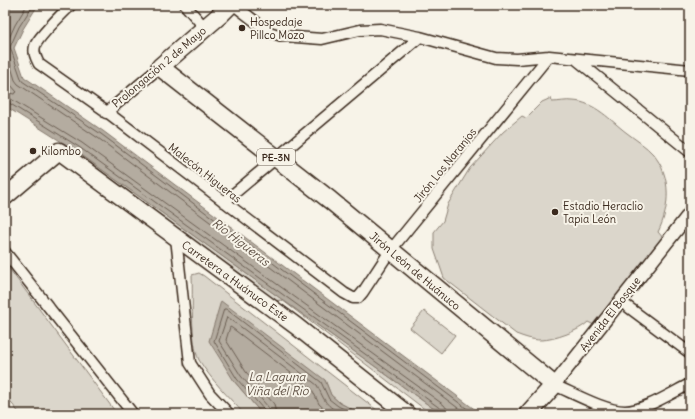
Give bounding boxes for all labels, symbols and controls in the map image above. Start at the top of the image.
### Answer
place label: Hospedaje Pillco Mozo [250,15,305,42]
street label: Prolongación 2 de Mayo [109,23,209,111]
marker: Hospedaje Pillco Mozo [237,23,247,33]
street label: Jirón Los Naranjos [411,125,479,205]
street label: Malecón Higueras [166,140,244,206]
place label: Kilombo [41,144,81,158]
marker: Kilombo [28,146,38,156]
road number: PE-3N [257,149,295,165]
place label: Estadio Heraclio Tapia León [563,199,643,226]
marker: Estadio Heraclio Tapia León [550,207,560,217]
water label: Río Higueras [209,215,274,270]
street label: Jirón León de Huánuco [367,229,463,313]
street label: Carretera a Huánuco Este [179,238,291,324]
street label: Avenida El Bosque [577,274,644,354]
water label: La Laguna Viña del Rio [246,369,310,398]

